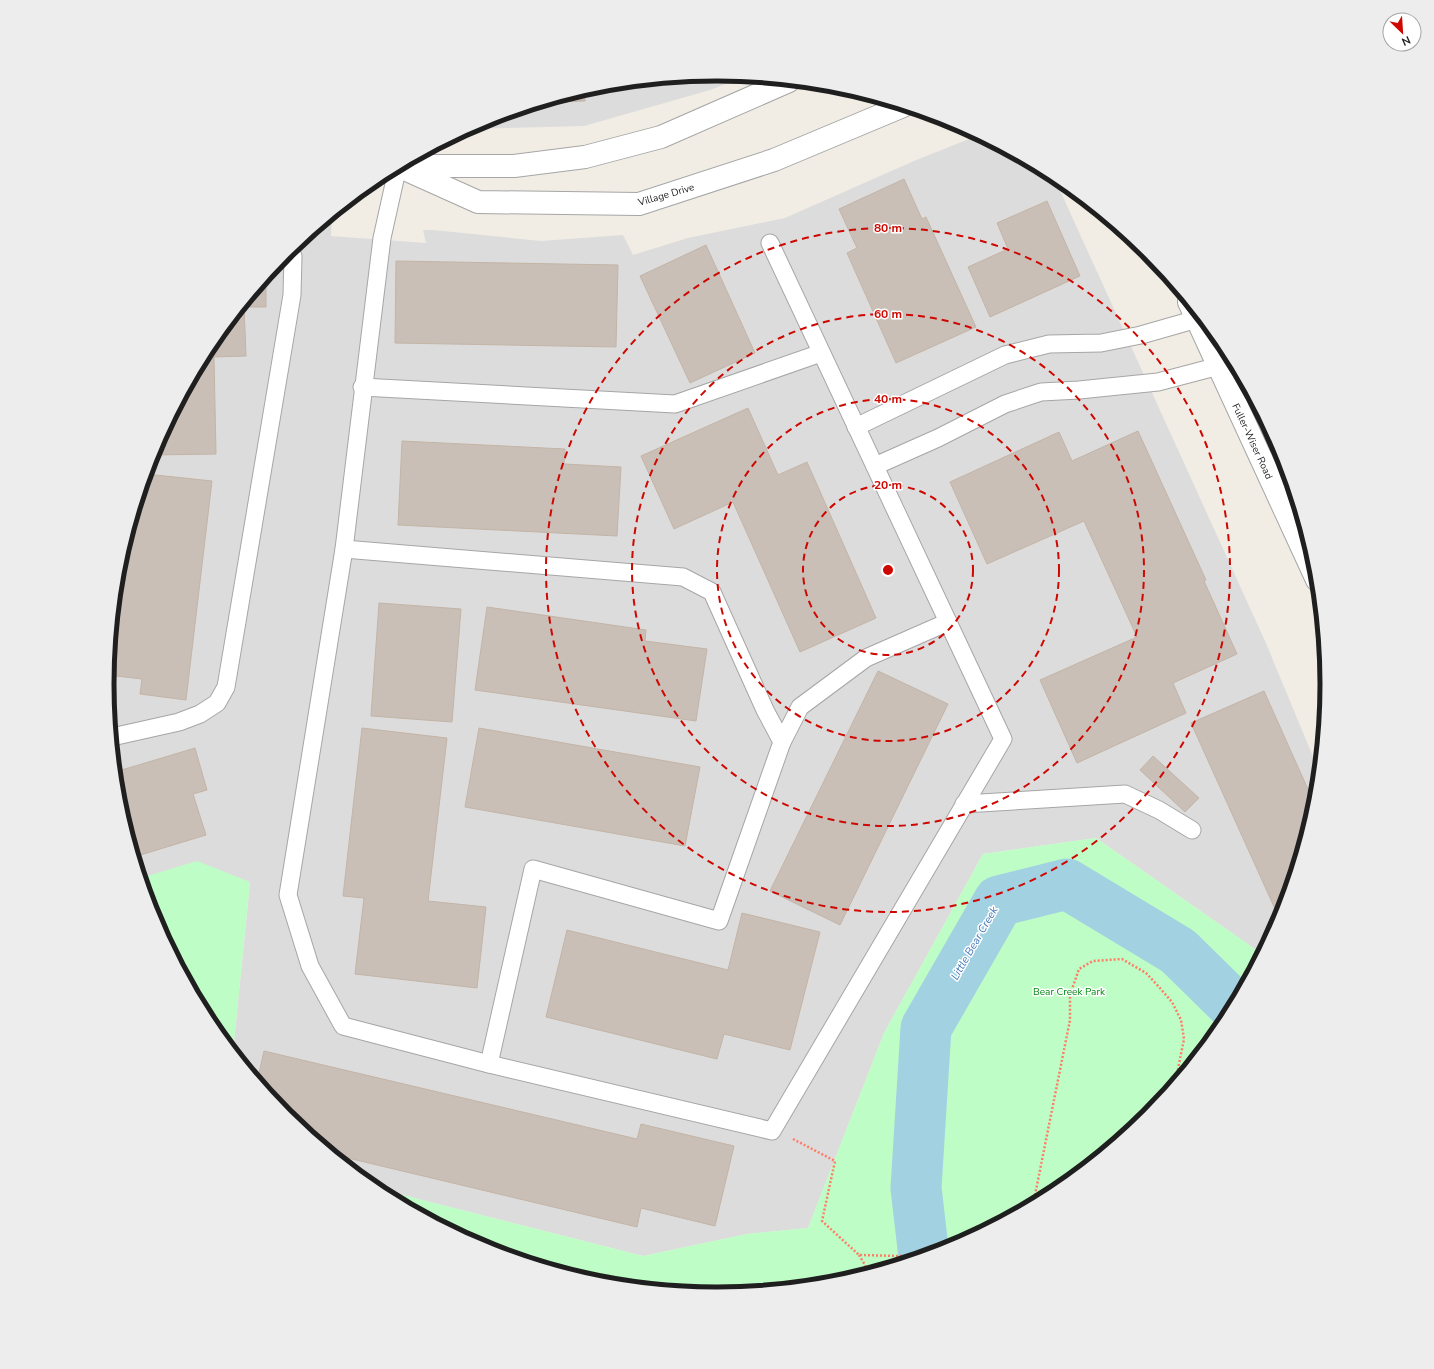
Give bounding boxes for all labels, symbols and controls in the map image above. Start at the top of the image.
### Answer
north arrow [1382,12,1422,52]
text: N [1399,32,1413,49]
street label: Village Drive [636,180,696,210]
text: 80 m [874,220,902,236]
text: 60 m [874,306,902,322]
text: 40 m [874,391,902,407]
street label: Fuller-Wiser Road [1228,401,1276,482]
text: 20 m [874,477,902,493]
centre of rings [881,563,895,577]
water label: Little Bear Creek [947,903,1002,983]
park label: Bear Creek Park [1033,985,1106,999]

